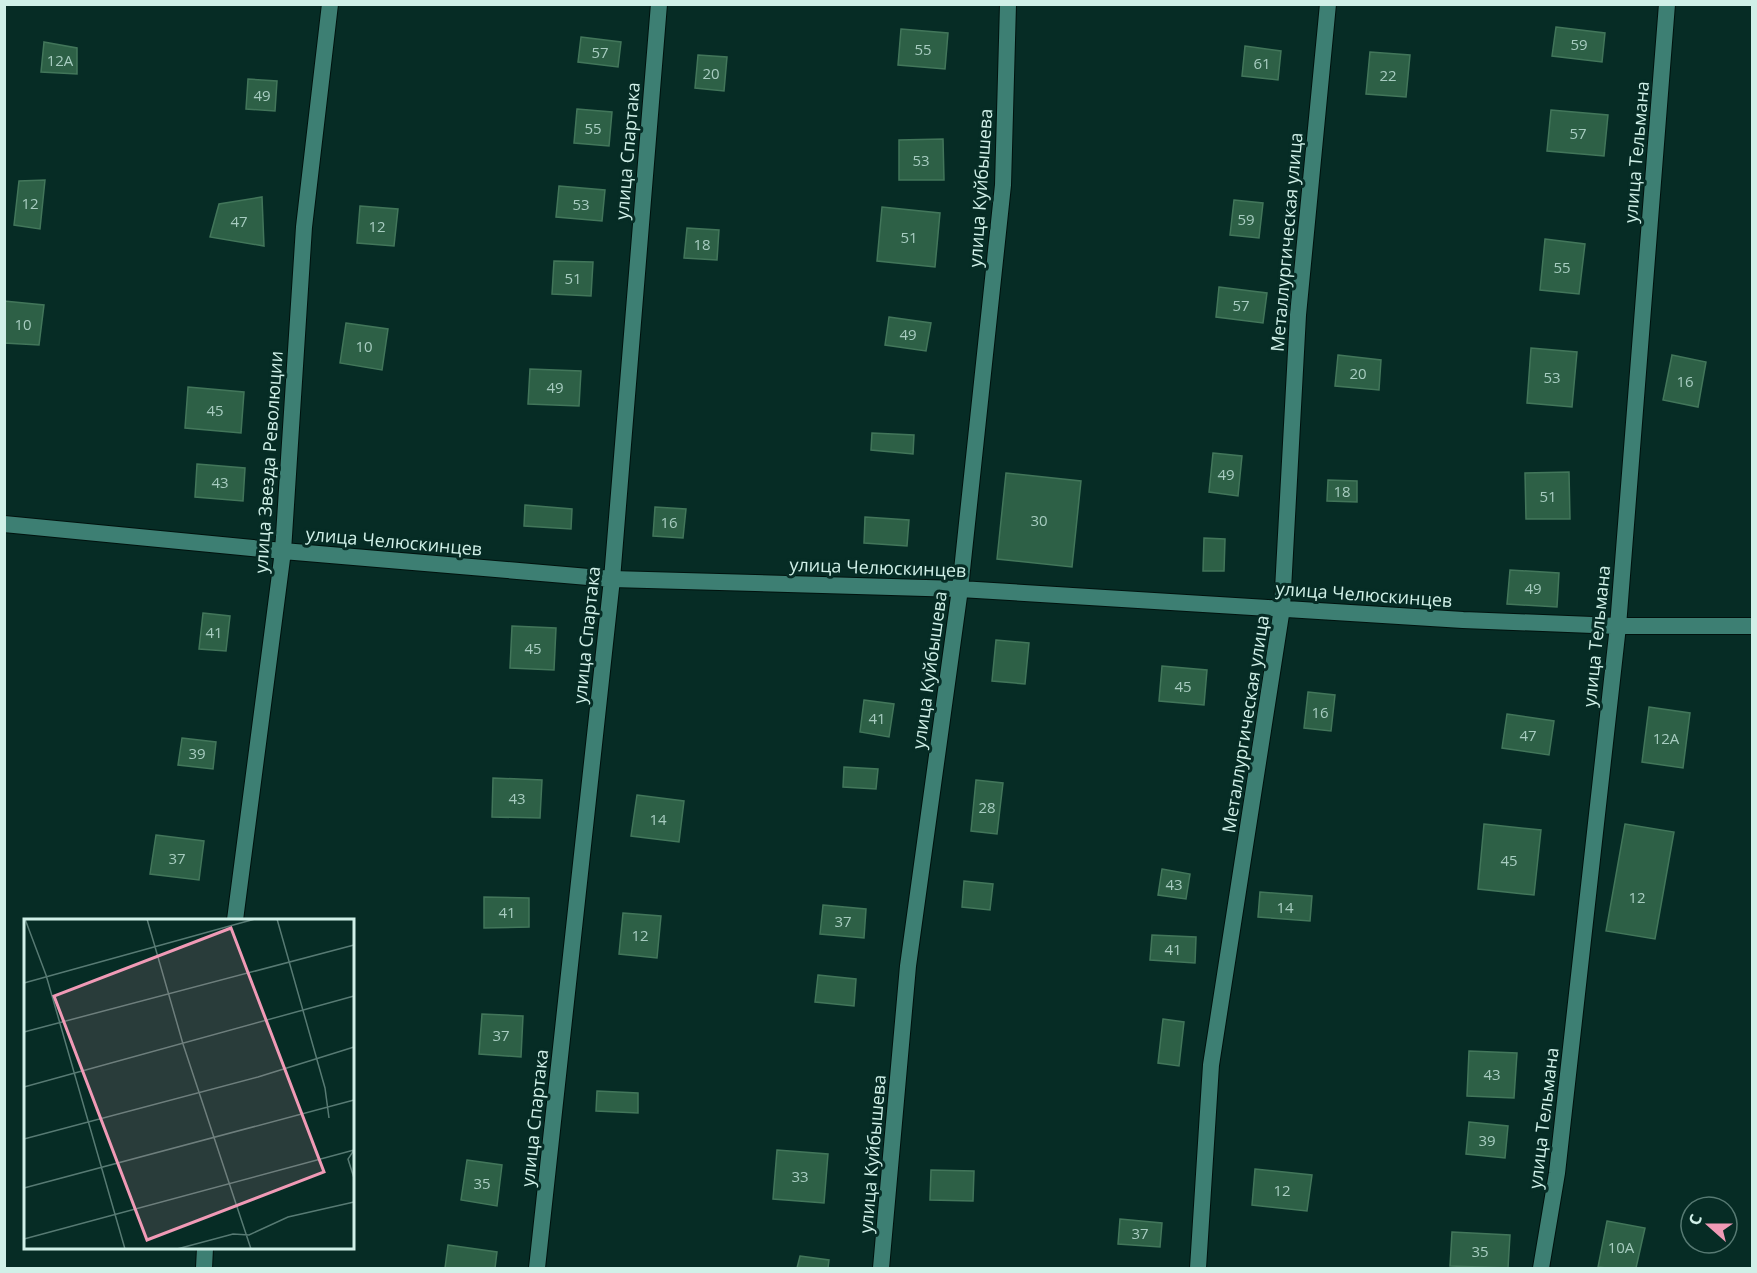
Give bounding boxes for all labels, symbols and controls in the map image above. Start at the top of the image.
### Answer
house number: 59 [1570,34,1588,54]
house number: 55 [914,39,932,59]
house number: 57 [591,42,609,62]
house number: 12А [47,50,74,70]
house number: 61 [1253,53,1271,73]
house number: 20 [702,63,720,83]
house number: 22 [1379,65,1397,85]
street label: улица Тельмана [1618,80,1654,224]
street label: улица Спартака [609,81,645,221]
house number: 49 [253,85,271,105]
street label: улица Куйбышева [962,108,998,268]
house number: 55 [584,118,602,138]
house number: 57 [1569,123,1587,143]
street label: Металлургическая улица [1264,131,1308,353]
house number: 53 [912,150,930,170]
house number: 12 [21,193,39,213]
house number: 53 [572,194,590,214]
house number: 59 [1237,209,1255,229]
house number: 47 [230,211,248,231]
house number: 12 [368,216,386,236]
house number: 51 [900,227,918,247]
house number: 18 [693,234,711,254]
house number: 55 [1553,257,1571,277]
house number: 51 [564,268,582,288]
house number: 57 [1232,295,1250,315]
house number: 10 [14,314,32,334]
house number: 49 [899,324,917,344]
house number: 10 [355,336,373,356]
street label: улица Звезда Революции [248,350,288,574]
house number: 20 [1349,363,1367,383]
house number: 53 [1543,367,1561,387]
house number: 16 [1676,371,1694,391]
house number: 49 [546,377,564,397]
house number: 45 [206,400,224,420]
house number: 49 [1217,464,1235,484]
house number: 43 [211,472,229,492]
house number: 18 [1333,481,1351,501]
house number: 51 [1539,486,1557,506]
house number: 30 [1030,510,1048,530]
house number: 16 [660,512,678,532]
street label: улица Челюскинцев [305,521,483,561]
street label: улица Челюскинцев [789,552,967,582]
street label: улица Тельмана [1577,564,1615,708]
street label: улица Спартака [567,565,605,705]
street label: улица Челюскинцев [1275,576,1453,612]
house number: 49 [1524,578,1542,598]
street label: улица Куйбышева [906,590,952,750]
street label: Металлургическая улица [1216,613,1274,835]
house number: 41 [205,622,223,642]
house number: 45 [524,638,542,658]
house number: 45 [1174,676,1192,696]
house number: 16 [1311,702,1329,722]
house number: 41 [868,708,886,728]
house number: 47 [1519,725,1537,745]
house number: 12А [1653,728,1680,748]
house number: 39 [188,743,206,763]
house number: 43 [508,788,526,808]
house number: 28 [978,797,996,817]
house number: 14 [649,809,667,829]
house number: 37 [168,848,186,868]
house number: 45 [1500,850,1518,870]
house number: 43 [1165,874,1183,894]
house number: 12 [1628,887,1646,907]
house number: 14 [1276,897,1294,917]
house number: 41 [498,902,516,922]
house number: 37 [834,911,852,931]
inset map [24,919,354,1249]
house number: 12 [631,925,649,945]
house number: 41 [1164,939,1182,959]
house number: 37 [492,1025,510,1045]
street label: улица Тельмана [1522,1046,1564,1190]
street label: улица Спартака [515,1048,553,1188]
house number: 43 [1483,1064,1501,1084]
street label: улица Куйбышева [853,1074,891,1234]
house number: 39 [1478,1130,1496,1150]
house number: 33 [791,1166,809,1186]
house number: 35 [473,1173,491,1193]
house number: 12 [1273,1180,1291,1200]
north arrow [1679,1195,1739,1255]
text: С [1683,1211,1707,1228]
house number: 37 [1131,1223,1149,1243]
house number: 10А [1608,1237,1635,1257]
house number: 35 [1471,1241,1489,1261]

